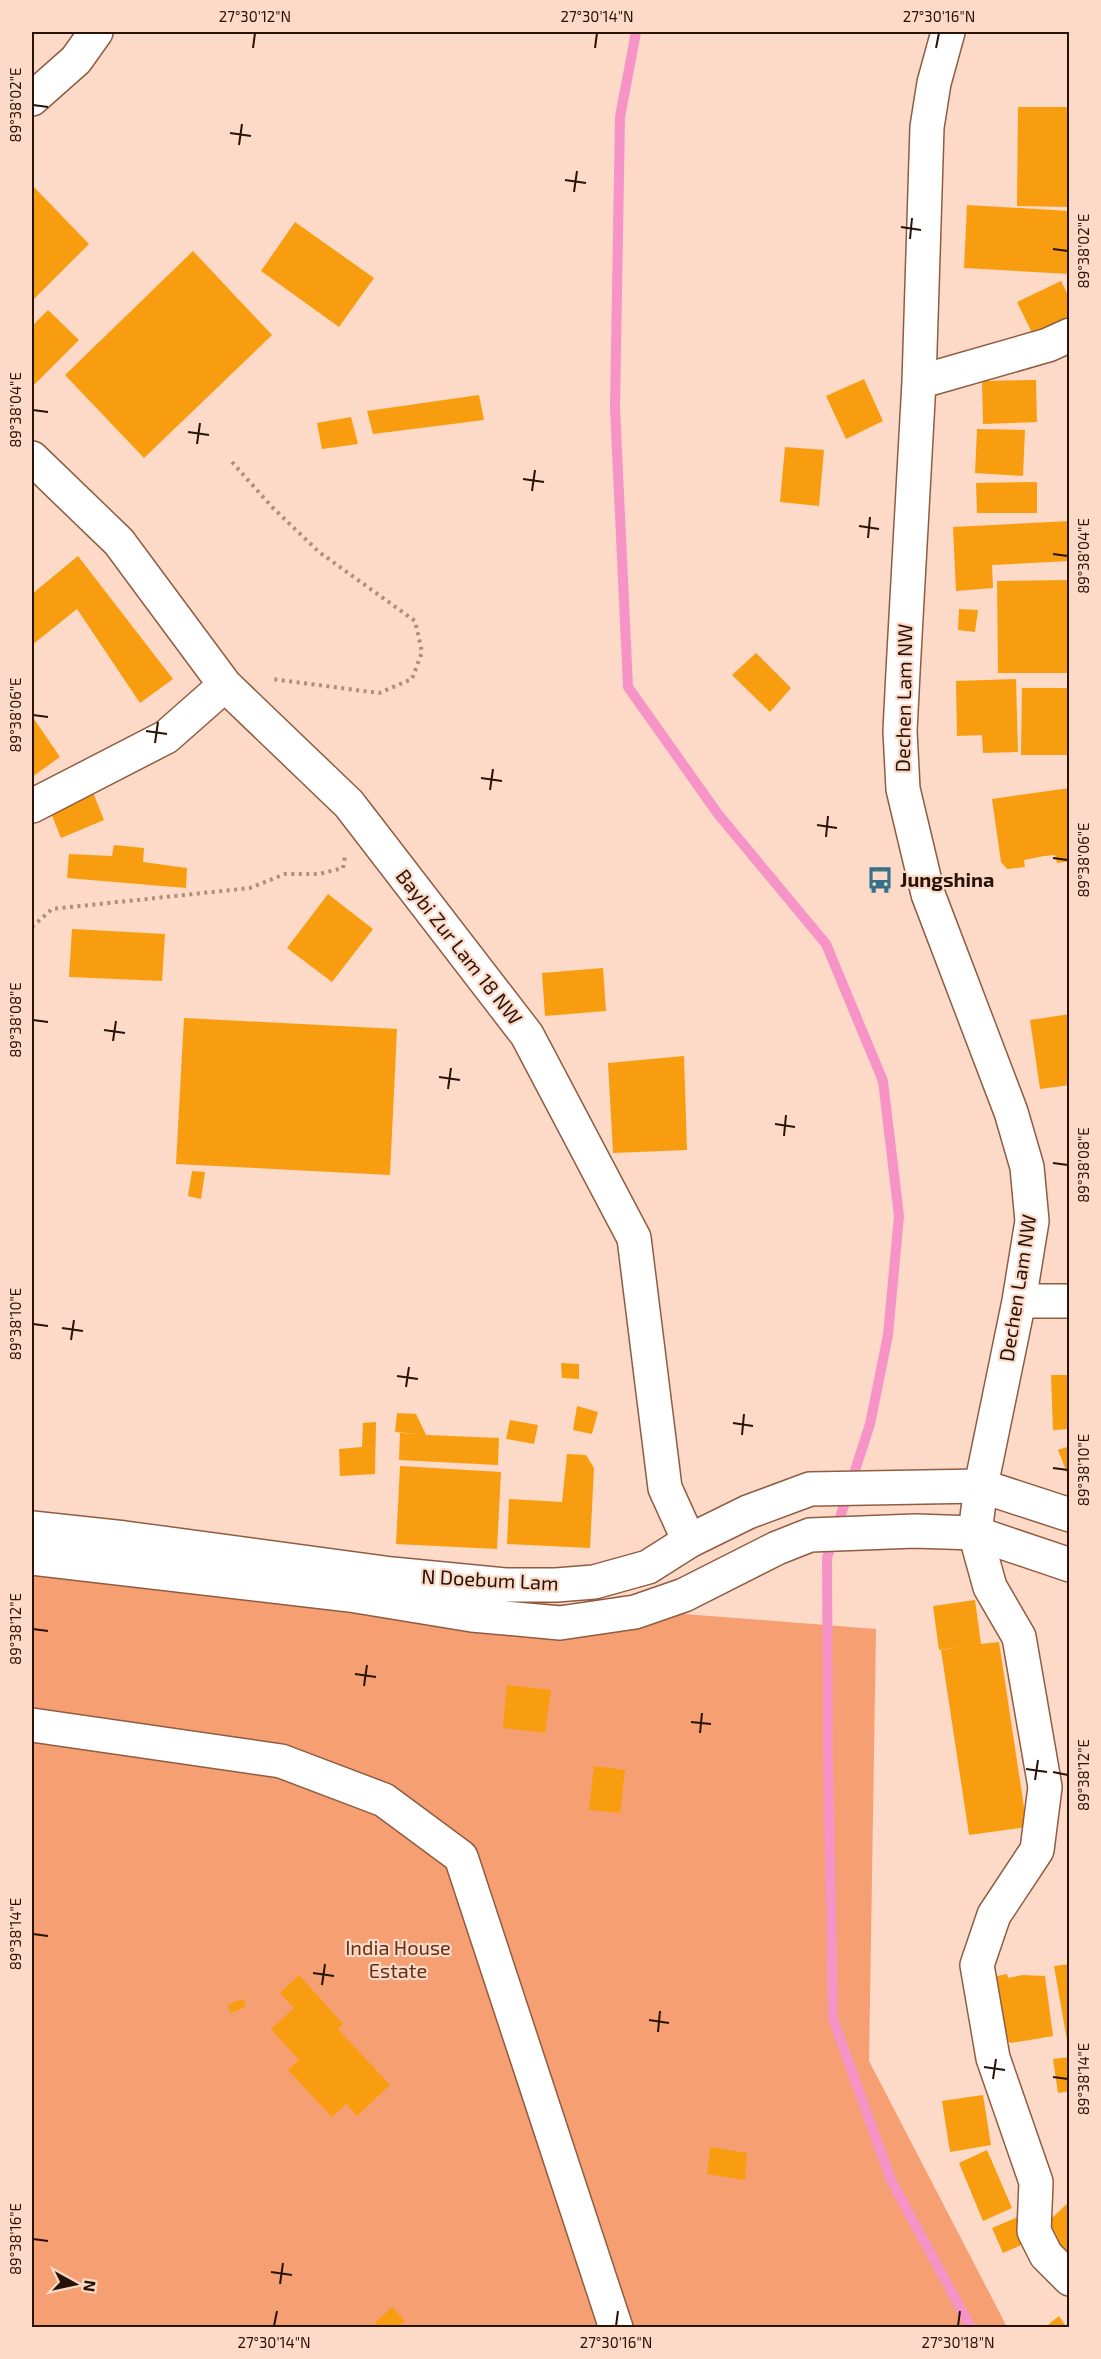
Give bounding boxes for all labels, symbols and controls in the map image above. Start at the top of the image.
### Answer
text: 27°30'12"N [219,7,291,25]
text: 27°30'14"N [560,7,634,25]
text: 27°30'16"N [903,7,975,25]
text: 89°38'02"E [6,68,24,142]
text: 89°38'02"E [1074,214,1092,288]
text: 89°38'04"E [6,372,24,448]
text: 89°38'04"E [1074,518,1092,594]
street label: Dechen Lam NW [890,623,916,772]
text: 89°38'06"E [6,677,24,753]
text: 89°38'06"E [1074,822,1092,898]
street label: Baybi Zur Lam 18 NW [392,864,528,1029]
bus stop icon: Jungshina [865,865,895,895]
place label: Jungshina [900,867,995,891]
text: 89°38'08"E [6,982,24,1058]
text: 89°38'08"E [1074,1127,1092,1203]
street label: Dechen Lam NW [994,1213,1040,1363]
text: 89°38'10"E [6,1288,24,1360]
text: 89°38'10"E [1074,1434,1092,1506]
street label: N Doebum Lam [421,1563,559,1595]
text: 89°38'12"E [6,1593,24,1665]
text: 89°38'12"E [1074,1739,1092,1811]
text: 89°38'14"E [6,1898,24,1970]
park label: India House Estate [345,1935,451,1982]
text: 89°38'14"E [1074,2043,1092,2115]
text: 89°38'16"E [6,2203,24,2275]
north arrow [45,2254,105,2314]
text: N [80,2279,101,2293]
text: 27°30'14"N [237,2333,311,2351]
text: 27°30'16"N [580,2333,652,2351]
text: 27°30'18"N [921,2333,995,2351]

